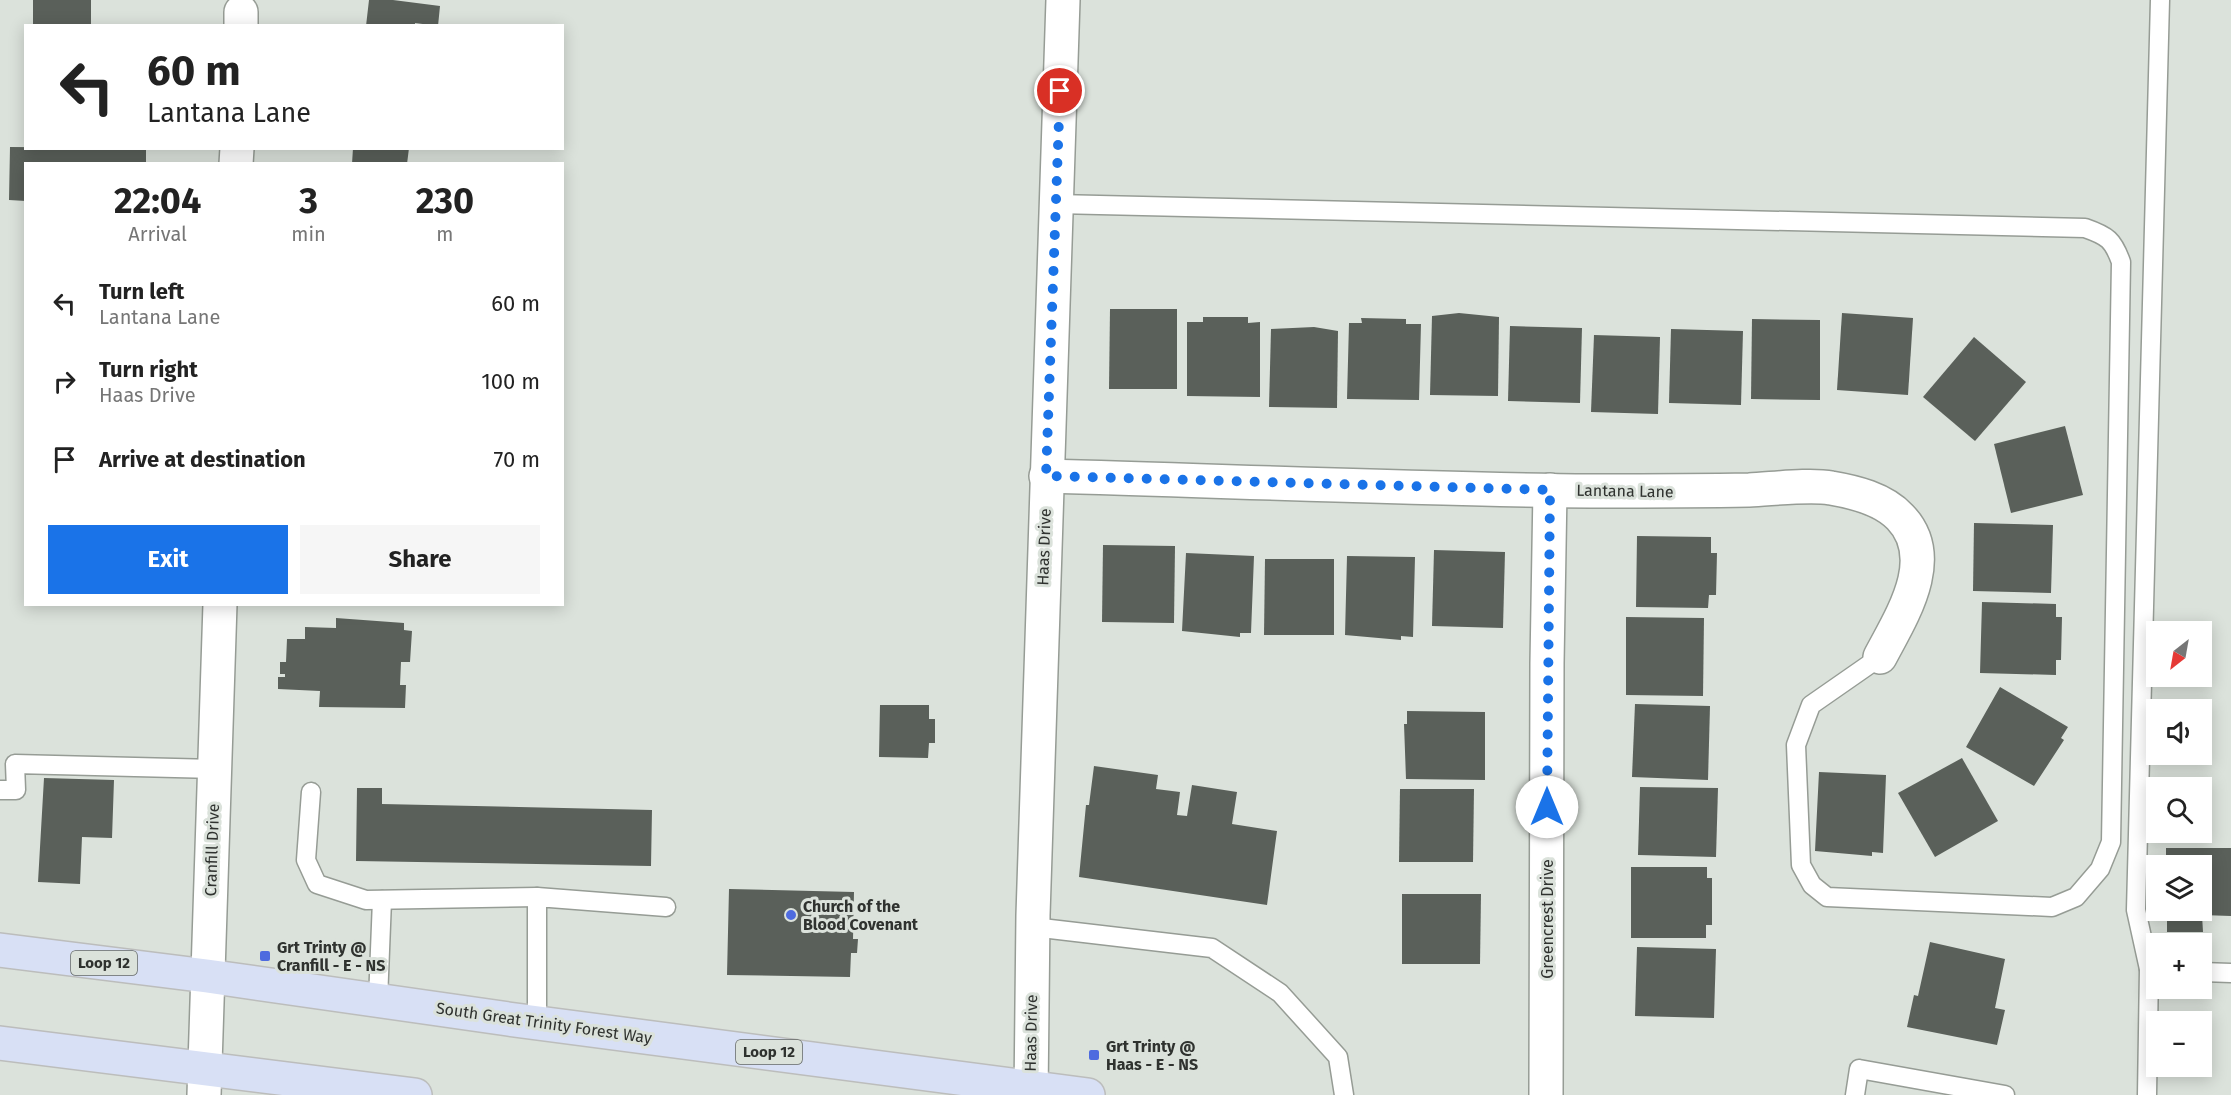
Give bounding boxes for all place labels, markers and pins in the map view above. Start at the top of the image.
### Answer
pin [1034,65,1085,116]
place label: Church of the Blood Covenant [803,897,919,934]
marker: Church of the Blood Covenant [784,908,798,922]
place label: Grt Trinty @ Cranfill - E - NS [277,938,385,975]
marker: Grt Trinty @ Cranfill - E - NS [258,949,272,963]
place label: Grt Trinty @ Haas - E - NS [1106,1037,1198,1074]
marker: Grt Trinty @ Haas - E - NS [1087,1048,1101,1062]

